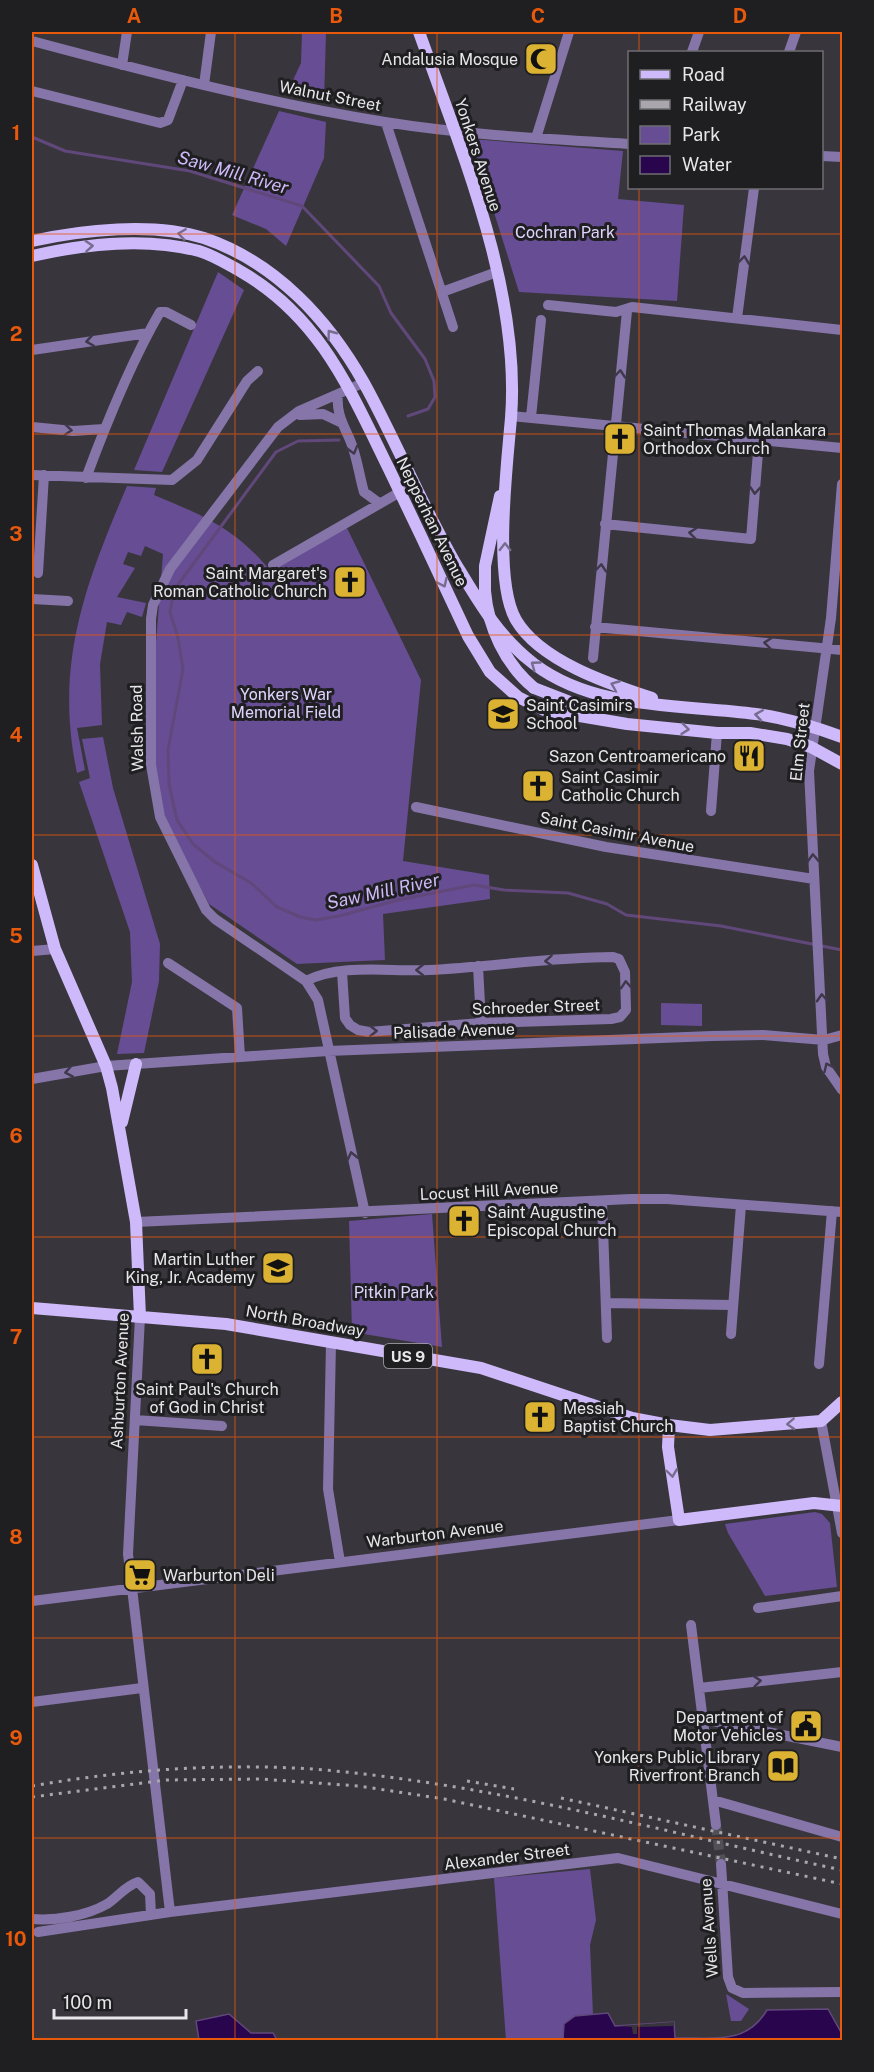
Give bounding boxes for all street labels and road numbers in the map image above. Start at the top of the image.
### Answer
street label: Walnut Street [277,77,383,115]
street label: Yonkers Avenue [451,96,505,214]
street label: Nepperhan Avenue [392,454,472,590]
street label: Walsh Road [127,684,147,772]
street label: Elm Street [786,702,814,782]
street label: Saint Casimir Avenue [538,808,696,856]
street label: Schroeder Street [472,995,600,1019]
street label: Palisade Avenue [393,1019,515,1043]
street label: Locust Hill Avenue [419,1178,559,1204]
street label: North Broadway [244,1301,366,1341]
street label: Ashburton Avenue [107,1312,133,1450]
road number: US 9 [384,1344,432,1368]
street label: Warburton Avenue [365,1516,505,1552]
street label: Alexander Street [443,1840,571,1874]
street label: Wells Avenue [696,1878,722,1978]

